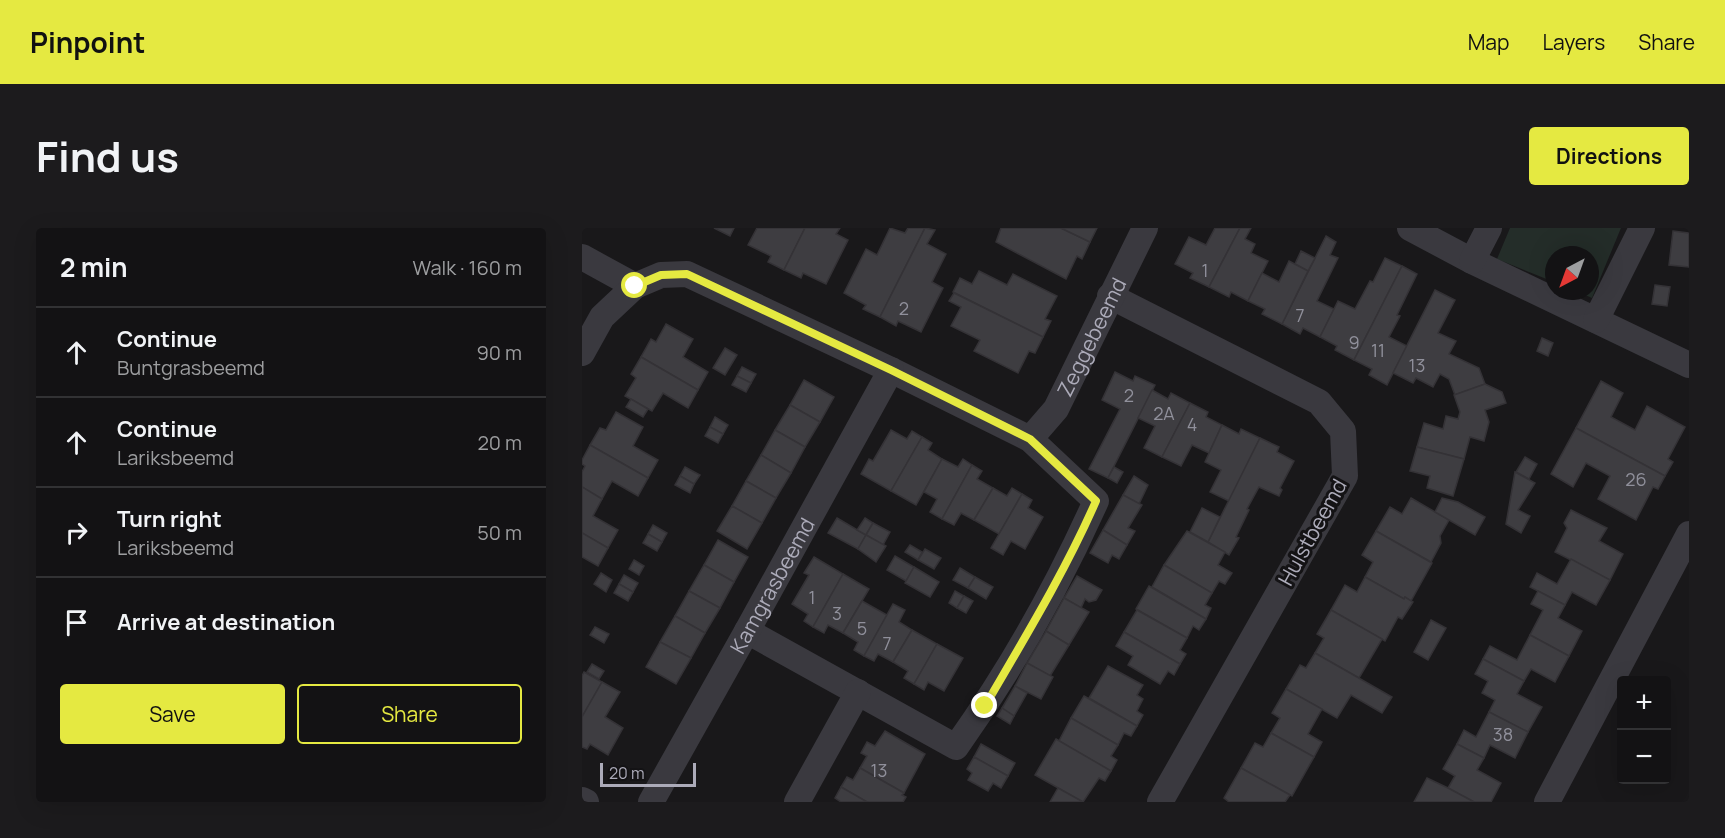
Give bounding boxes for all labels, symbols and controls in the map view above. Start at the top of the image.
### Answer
text: Pinpoint [30,23,145,61]
text: Map [1468,28,1509,56]
text: Layers [1542,28,1605,56]
text: Share [1638,28,1695,56]
text: Find us [36,127,179,185]
button: Directions [1529,127,1689,185]
north arrow [1545,246,1599,300]
text: 2 min [60,249,128,285]
text: Walk · 160 m [413,254,522,281]
house number: 1 [1201,258,1209,282]
route start [621,272,647,298]
street label: Zeggebeemd [1050,273,1133,401]
house number: 2 [899,296,909,320]
house number: 7 [1295,303,1305,327]
text: Continue [117,324,217,354]
house number: 9 [1348,330,1360,354]
icon: ahead [60,336,93,369]
house number: 11 [1371,338,1385,362]
text: 90 m [476,339,522,366]
house number: 13 [1409,353,1425,377]
text: Buntgrasbeemd [117,354,265,381]
house number: 2 [1124,383,1134,407]
house number: 2A [1153,401,1175,425]
house number: 4 [1187,412,1197,436]
text: Continue [117,414,217,444]
icon: ahead [60,426,93,459]
text: 20 m [477,429,522,456]
text: Lariksbeemd [117,444,234,471]
house number: 26 [1625,467,1647,491]
street label: Hulstbeemd [1271,474,1353,590]
text: Turn right [117,504,222,534]
street label: Kamgrasbeemd [723,513,821,658]
icon: right [60,516,93,549]
text: 50 m [477,519,522,546]
text: Lariksbeemd [117,534,234,561]
house number: 1 [808,585,816,609]
house number: 3 [832,601,842,625]
icon: arrive [60,606,93,639]
text: Arrive at destination [117,607,335,637]
house number: 5 [857,616,867,640]
house number: 7 [882,631,892,655]
map controls [1617,676,1671,784]
button: + [1617,676,1671,730]
button: Save [60,684,285,744]
button: Share [297,684,522,744]
route end [971,692,997,718]
house number: 38 [1493,722,1513,746]
button: − [1617,730,1671,784]
house number: 13 [871,758,887,782]
scale bar [600,760,696,788]
text: 20 m [609,762,645,784]

